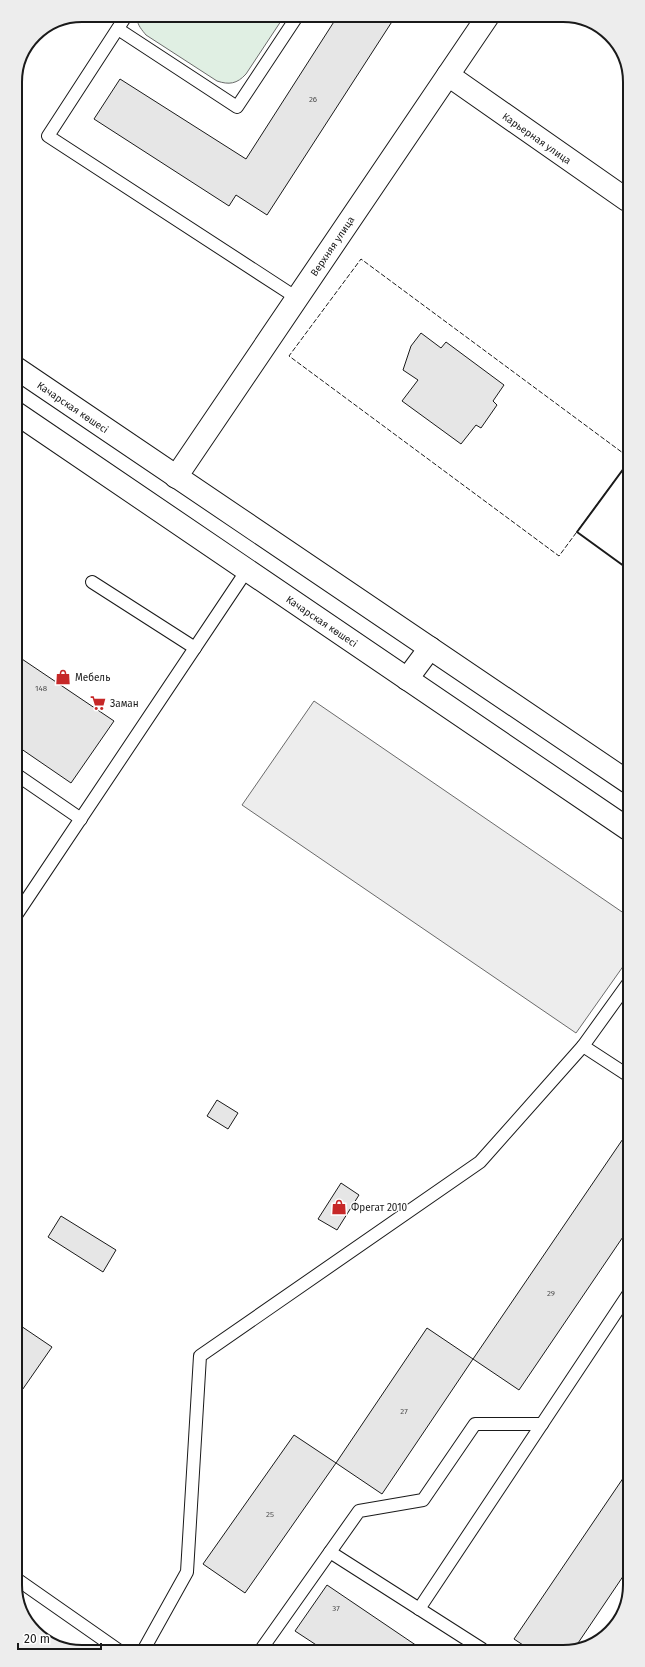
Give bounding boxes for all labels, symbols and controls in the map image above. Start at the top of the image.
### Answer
house number: 26 [309,95,317,104]
street label: Карьерная улица [500,111,573,167]
street label: Верхняя улица [308,214,357,279]
street label: Качарская көшесі [34,379,111,436]
street label: Качарская көшесі [283,593,360,650]
shop icon: Мебель [54,668,72,686]
place label: Мебель [75,672,110,684]
house number: 148 [35,684,48,693]
supermarket icon: Заман [89,694,107,712]
place label: Заман [110,698,139,710]
shop icon: Фрегат 2010 [330,1198,348,1216]
place label: Фрегат 2010 [351,1202,407,1214]
house number: 29 [547,1289,555,1298]
house number: 27 [400,1407,408,1416]
house number: 25 [266,1510,274,1519]
house number: 37 [332,1604,340,1613]
scale bar [18,1625,101,1651]
text: 20 m [24,1632,50,1646]

